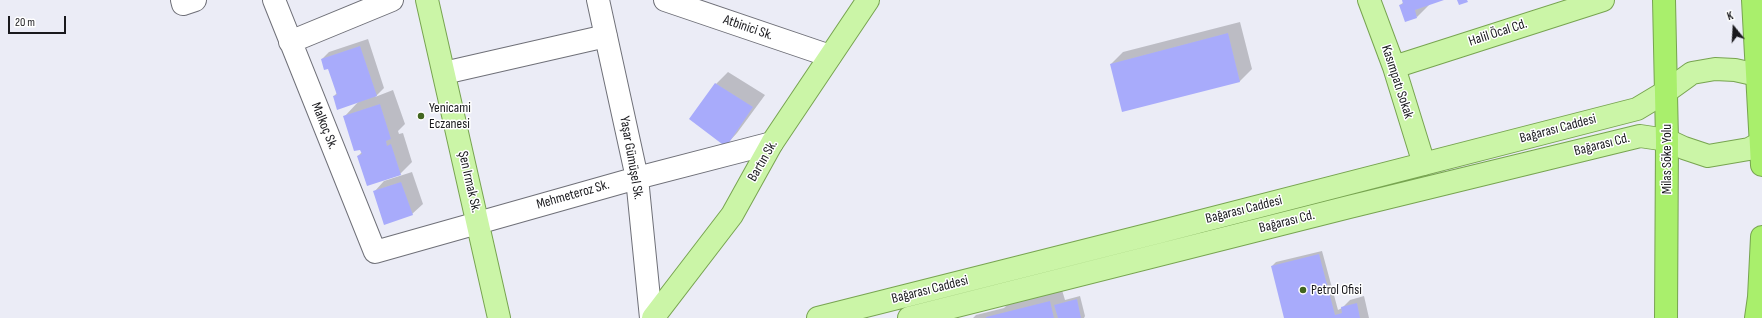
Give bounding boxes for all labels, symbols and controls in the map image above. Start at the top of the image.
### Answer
scale bar [10,8,68,34]
north arrow [1714,8,1754,48]
text: K [1726,9,1735,23]
street label: Atbinici Sk. [721,12,775,44]
text: 20 m [15,15,35,30]
street label: Halil Öcal Cd. [1467,16,1529,50]
street label: Kasımpatı Sokak [1377,43,1417,121]
street label: Malkoç Sk. [307,100,341,152]
place label: Yenicami Eczanesi [429,100,471,132]
marker: Yenicami Eczanesi [416,111,426,121]
street label: Bağarası Caddesi [1518,111,1598,147]
street label: Yaşar Gümüşel Sk. [615,115,647,201]
street label: Milas Söke Yolu [1659,124,1675,194]
street label: Bağarası Cd. [1572,130,1632,160]
street label: Bartın Sk. [744,137,782,185]
street label: Şen Irmak Sk. [454,150,484,214]
street label: Mehmeteroz Sk. [535,177,611,213]
street label: Bağarası Caddesi [1204,192,1284,228]
street label: Bağarası Cd. [1257,207,1317,237]
street label: Bağarası Caddesi [890,272,970,308]
place label: Petrol Ofisi [1311,282,1362,298]
marker: Petrol Ofisi [1298,285,1308,295]

